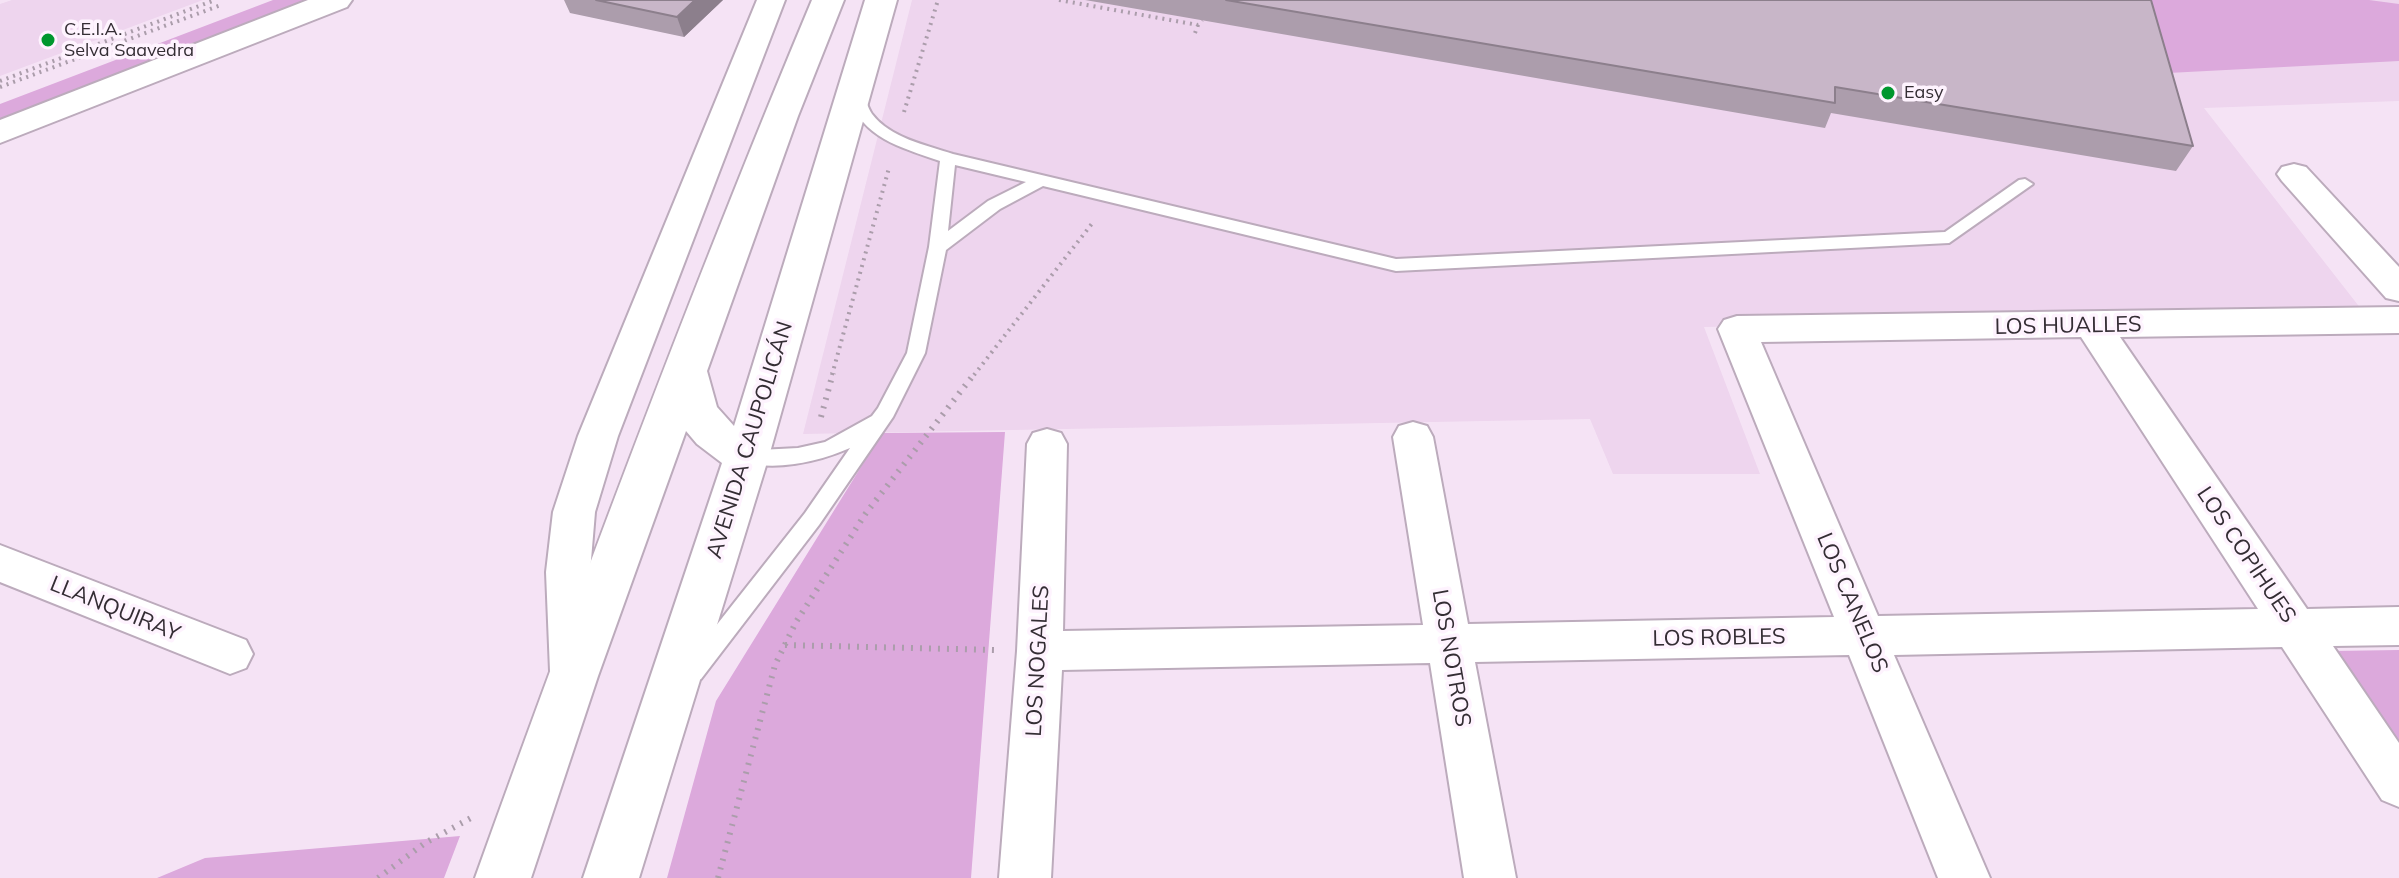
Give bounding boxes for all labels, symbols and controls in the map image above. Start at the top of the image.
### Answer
place label: C.E.I.A. Selva Saavedra [64,19,194,62]
marker: C.E.I.A. Selva Saavedra [39,31,57,49]
place label: Easy [1904,82,1944,104]
marker: Easy [1879,84,1897,102]
street label: LOS HUALLES [1994,312,2142,340]
street label: AVENIDA CAUPOLICÁN [701,318,799,562]
street label: LOS COPIHUES [2191,482,2301,628]
street label: LOS CANELOS [1811,529,1893,677]
street label: LLANQUIRAY [46,571,184,647]
street label: LOS NOGALES [1021,585,1055,737]
street label: LOS NOTROS [1426,587,1476,729]
street label: LOS ROBLES [1652,624,1786,652]

